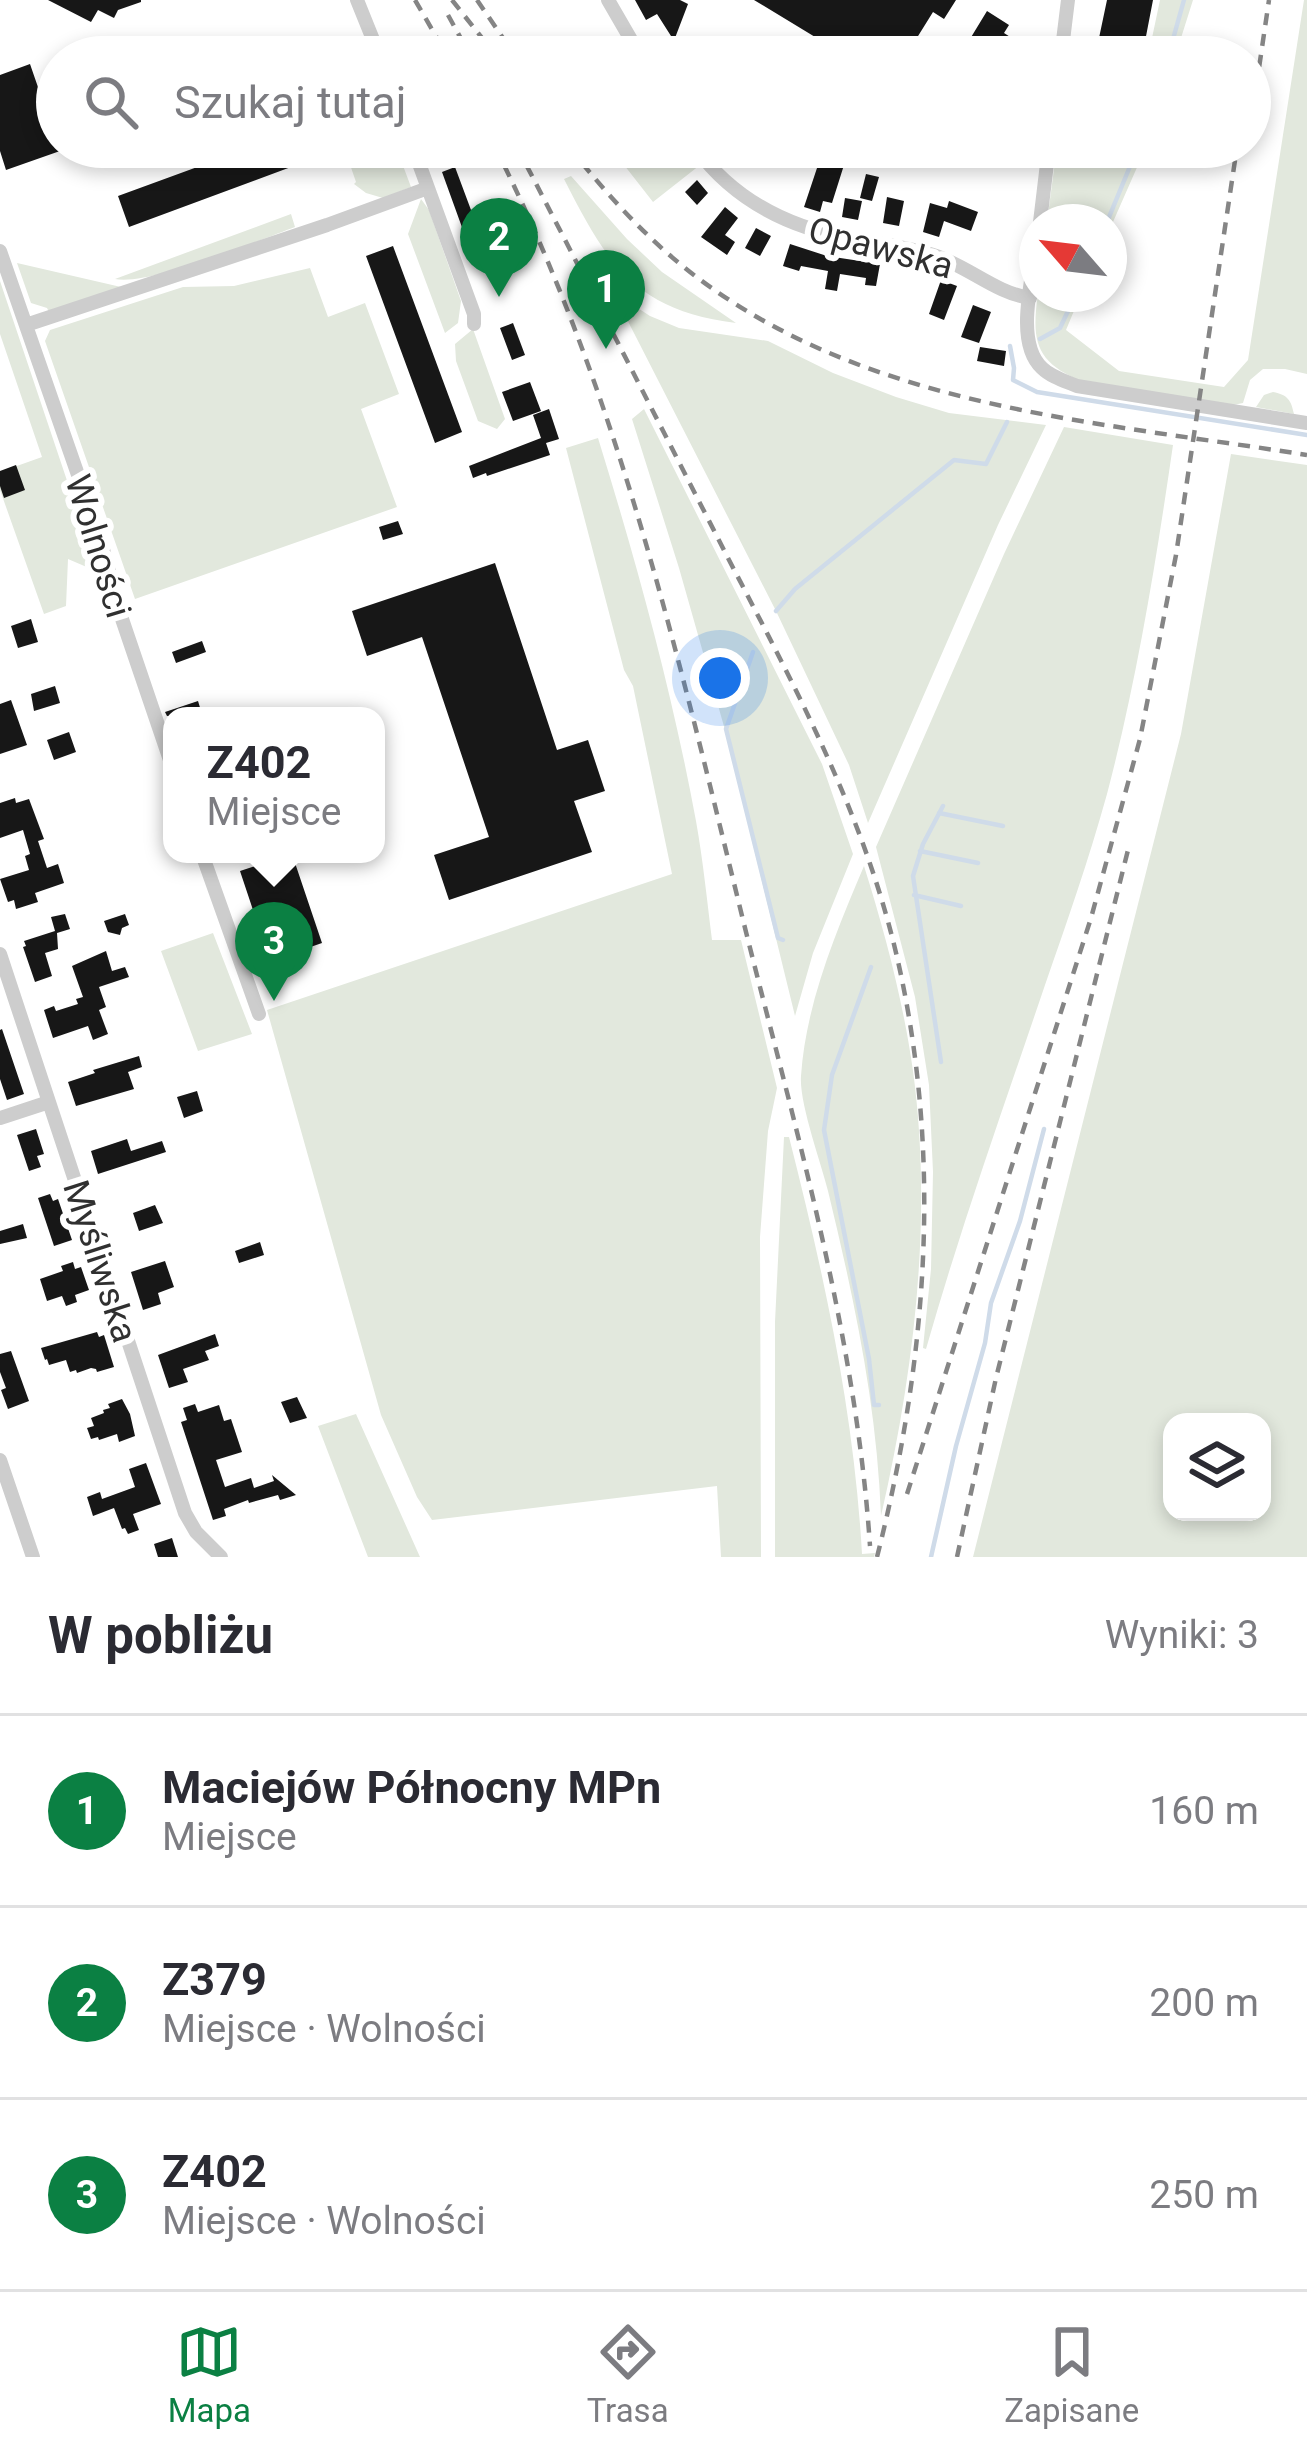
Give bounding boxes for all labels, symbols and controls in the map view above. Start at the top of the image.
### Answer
search box [36,36,1271,168]
icon: search [78,69,144,135]
text: Szukaj tutaj [174,76,407,129]
pin: 2 [460,198,538,297]
north arrow [1019,204,1127,312]
street label: Opawska [804,209,958,287]
pin: 1 [567,250,645,349]
street label: Wolności [56,470,140,623]
your location [690,648,750,708]
popup [163,707,385,863]
text: Z402 [207,736,311,789]
text: Miejsce [207,789,341,835]
pin: 3 [235,902,313,1001]
street label: Myśliwska [54,1175,146,1348]
map controls [1163,1413,1271,1521]
button: layers [1163,1413,1271,1521]
text: W pobliżu [48,1606,273,1665]
text: Wyniki: 3 [1105,1612,1259,1658]
text: Maciejów Północny MPn [162,1761,661,1814]
text: 1 [76,1788,98,1834]
text: 160 m [1149,1788,1259,1834]
text: Miejsce [162,1814,297,1860]
text: Z379 [162,1953,267,2006]
text: 2 [76,1980,98,2026]
text: 200 m [1149,1980,1259,2026]
text: Miejsce · Wolności [162,2006,486,2052]
text: Z402 [162,2145,267,2198]
text: 3 [76,2172,98,2218]
text: 250 m [1149,2172,1259,2218]
text: Miejsce · Wolności [162,2198,486,2244]
tab: Mapa [168,2319,251,2430]
tab: Trasa [587,2319,669,2430]
tab: Zapisane [1004,2319,1139,2430]

